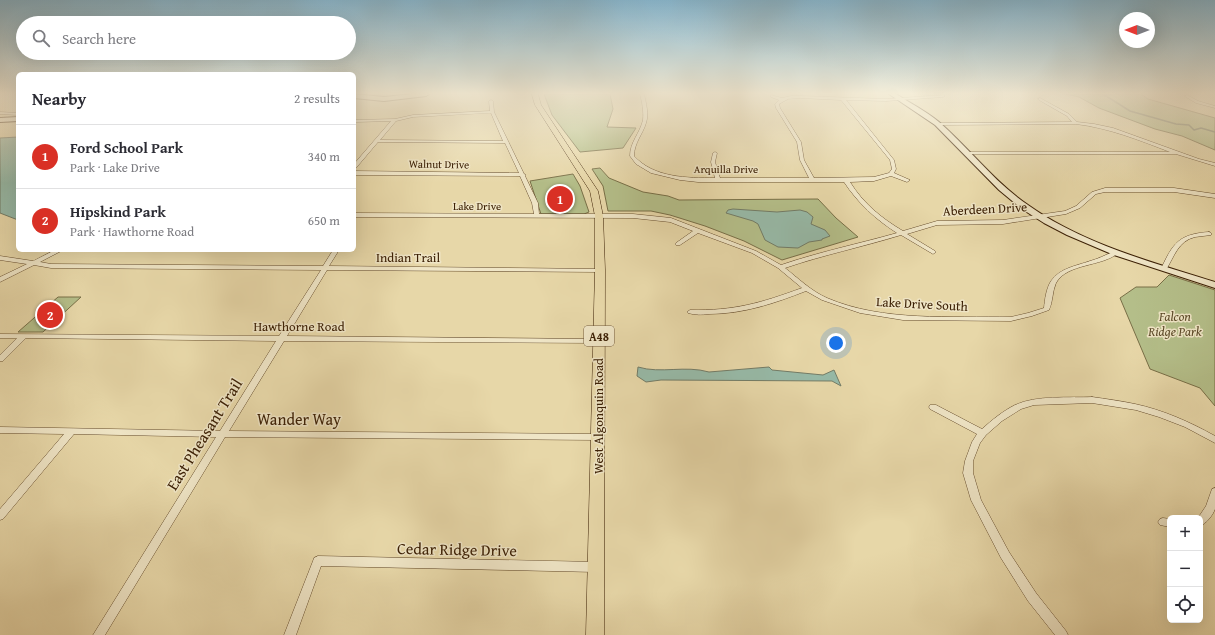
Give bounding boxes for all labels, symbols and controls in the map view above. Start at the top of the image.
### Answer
north arrow [1119,12,1155,48]
search box [16,16,356,60]
icon: search [30,27,52,49]
text: Search here [62,28,136,49]
text: Nearby [32,86,86,111]
text: 2 results [294,89,340,108]
text: Ford School Park [70,137,183,158]
text: 1 [42,147,48,166]
text: 340 m [308,147,340,166]
street label: Walnut Drive [409,155,469,173]
text: Park · Lake Drive [70,158,160,177]
street label: Arquilla Drive [694,161,758,177]
pin: 1 [547,184,573,214]
street label: Aberdeen Drive [942,197,1028,221]
street label: Lake Drive [453,198,501,214]
text: Hipskind Park [70,201,166,222]
text: 2 [42,211,48,230]
text: 650 m [308,211,340,230]
text: Park · Hawthorne Road [70,222,194,241]
street label: Indian Trail [376,248,440,267]
street label: Lake Drive South [876,292,969,316]
pin: 2 [37,300,63,330]
park label: Falcon Ridge Park [1147,307,1202,341]
street label: Hawthorne Road [253,317,345,336]
road number: A48 [584,326,614,346]
your location [826,333,846,353]
street label: West Algonquin Road [589,358,608,474]
street label: East Pheasant Trail [160,373,248,495]
street label: Wander Way [257,407,341,431]
map controls [1167,515,1203,623]
button: + [1167,515,1203,551]
street label: Cedar Ridge Drive [397,536,517,562]
button: − [1167,551,1203,587]
button: locate [1167,587,1203,623]

